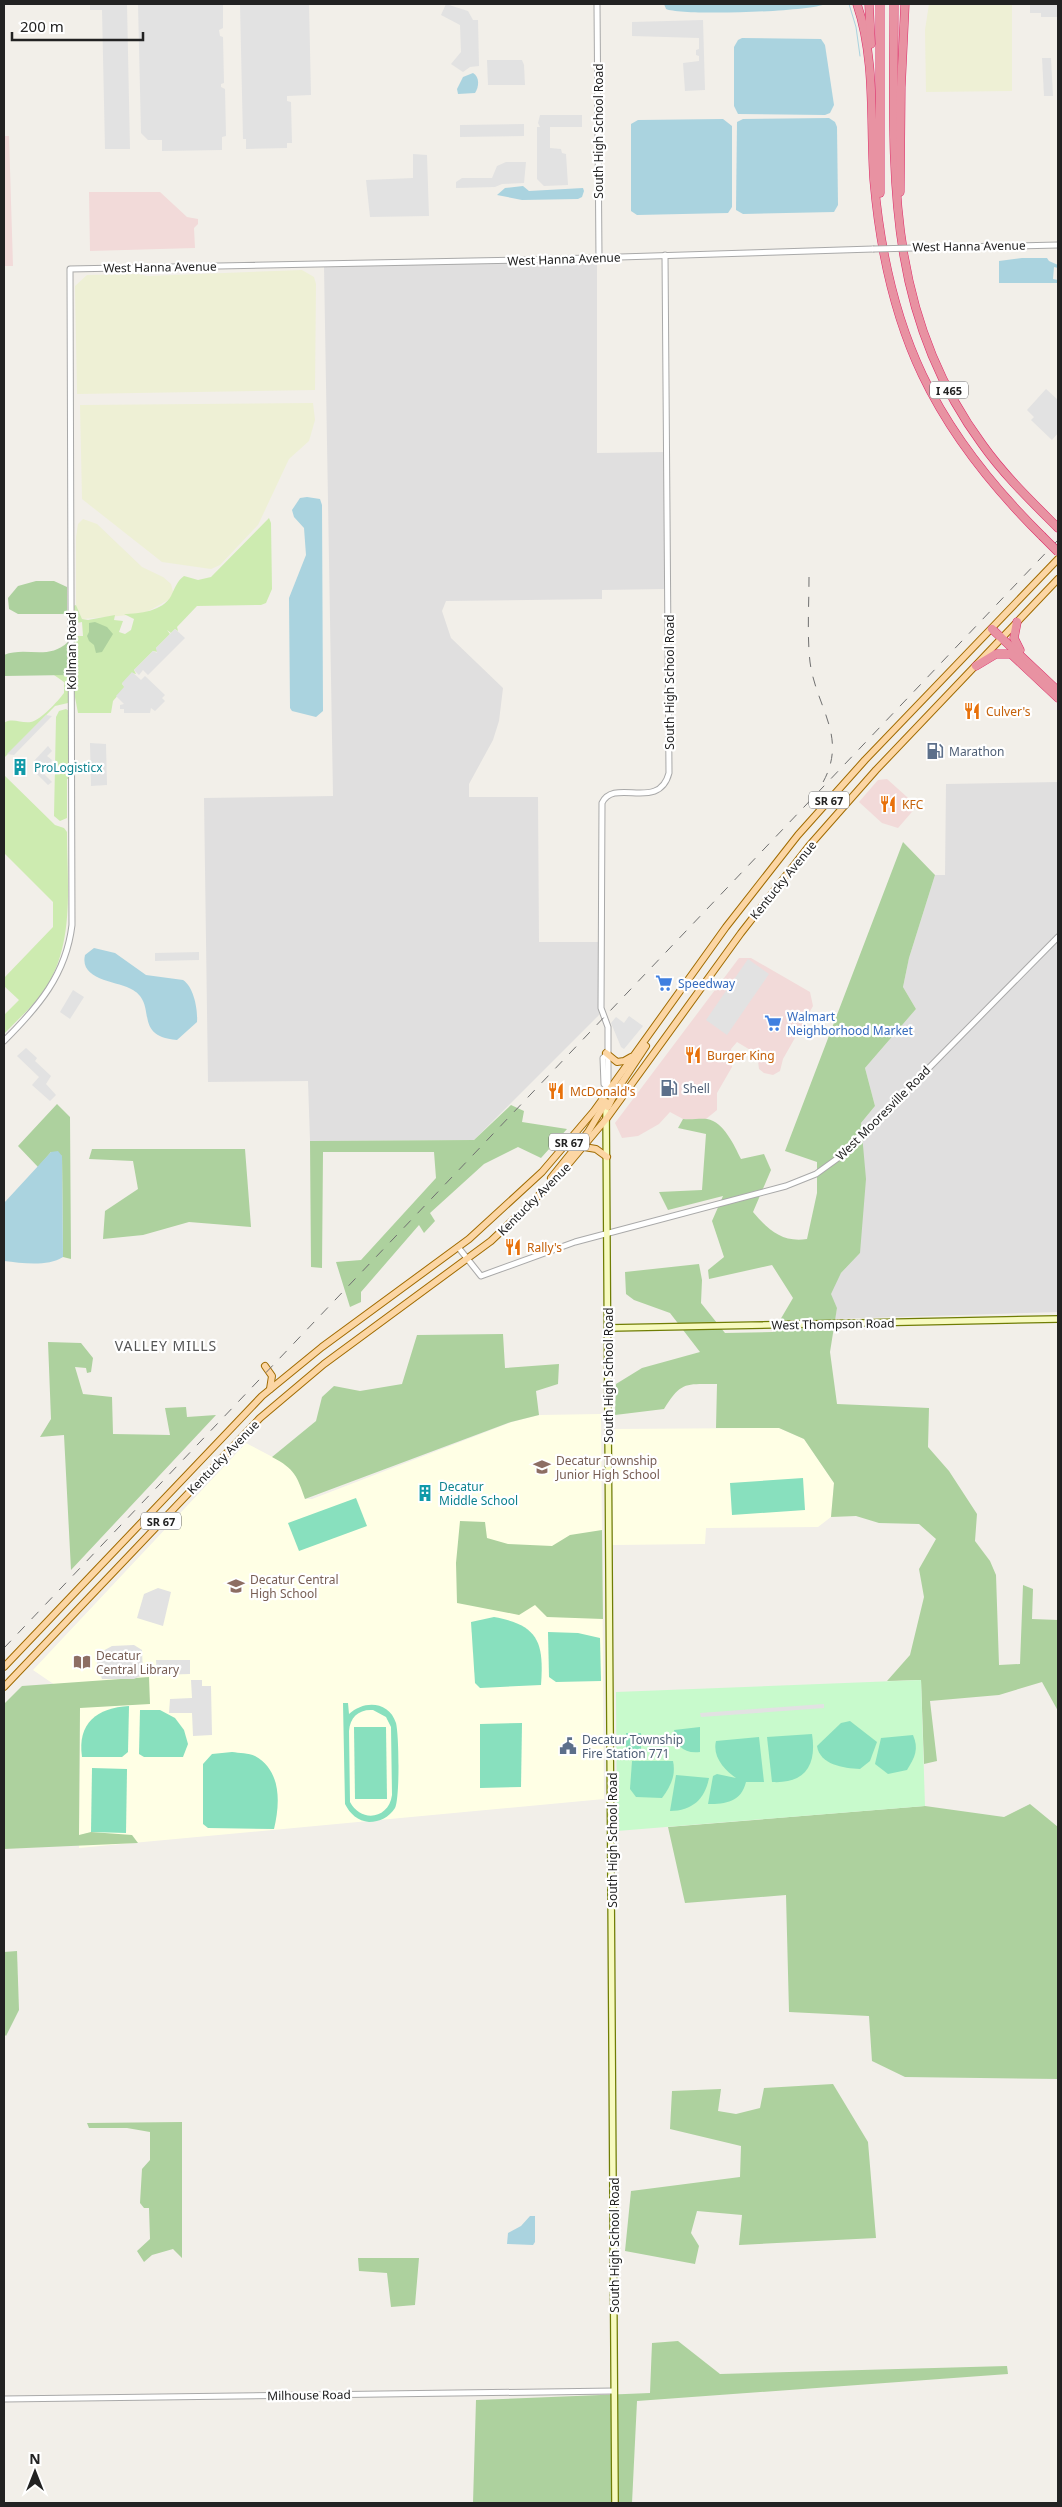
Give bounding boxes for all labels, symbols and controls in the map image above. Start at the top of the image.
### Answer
scale bar [12,10,144,42]
text: 200 m [20,16,64,36]
street label: South High School Road [590,63,607,199]
street label: West Hanna Avenue [912,237,1026,255]
street label: West Hanna Avenue [507,249,621,269]
street label: West Hanna Avenue [103,258,217,276]
road number: I 465 [930,382,968,398]
street label: Kollman Road [63,612,80,690]
street label: South High School Road [661,614,678,750]
restaurant icon: Culver's [962,701,982,721]
place label: Culver's [986,703,1031,720]
fuel station icon: Marathon [925,741,945,761]
place label: Marathon [949,743,1005,760]
building icon: ProLogisticx [10,757,30,777]
place label: ProLogisticx [34,759,103,776]
road number: SR 67 [809,792,849,808]
restaurant icon: KFC [878,794,898,814]
place label: KFC [902,796,924,813]
street label: Kentucky Avenue [746,837,820,923]
supermarket icon: Speedway [654,973,674,993]
place label: Speedway [678,975,736,992]
place label: Walmart Neighborhood Market [787,1008,914,1039]
supermarket icon: Walmart Neighborhood Market [763,1013,783,1033]
restaurant icon: Burger King [683,1045,703,1065]
place label: Burger King [707,1047,775,1064]
street label: West Mooresville Road [832,1062,934,1164]
fuel station icon: Shell [659,1078,679,1098]
place label: Shell [683,1080,710,1097]
restaurant icon: McDonald's [546,1081,566,1101]
place label: McDonald's [570,1083,636,1100]
road number: SR 67 [549,1134,589,1150]
street label: Kentucky Avenue [494,1159,574,1239]
restaurant icon: Rally's [503,1237,523,1257]
place label: Rally's [527,1239,562,1256]
street label: South High School Road [600,1307,617,1443]
street label: West Thompson Road [771,1314,895,1334]
district label: VALLEY MILLS [115,1336,217,1355]
street label: Kentucky Avenue [183,1416,263,1498]
place label: Decatur Township Junior High School [555,1452,660,1483]
school or university icon: Decatur Township Junior High School [532,1457,552,1477]
place label: Decatur Middle School [439,1478,518,1509]
building icon: Decatur Middle School [415,1483,435,1503]
road number: SR 67 [141,1512,181,1530]
place label: Decatur Central High School [250,1571,339,1602]
school or university icon: Decatur Central High School [226,1576,246,1596]
place label: Decatur Central Library [96,1647,180,1678]
library icon: Decatur Central Library [72,1652,92,1672]
place label: Decatur Township Fire Station 771 [582,1731,683,1762]
public building icon: Decatur Township Fire Station 771 [558,1736,578,1756]
street label: South High School Road [604,1772,621,1908]
street label: South High School Road [606,2177,623,2313]
street label: Milhouse Road [267,2386,351,2404]
north arrow [10,2447,60,2497]
text: N [29,2449,41,2468]

